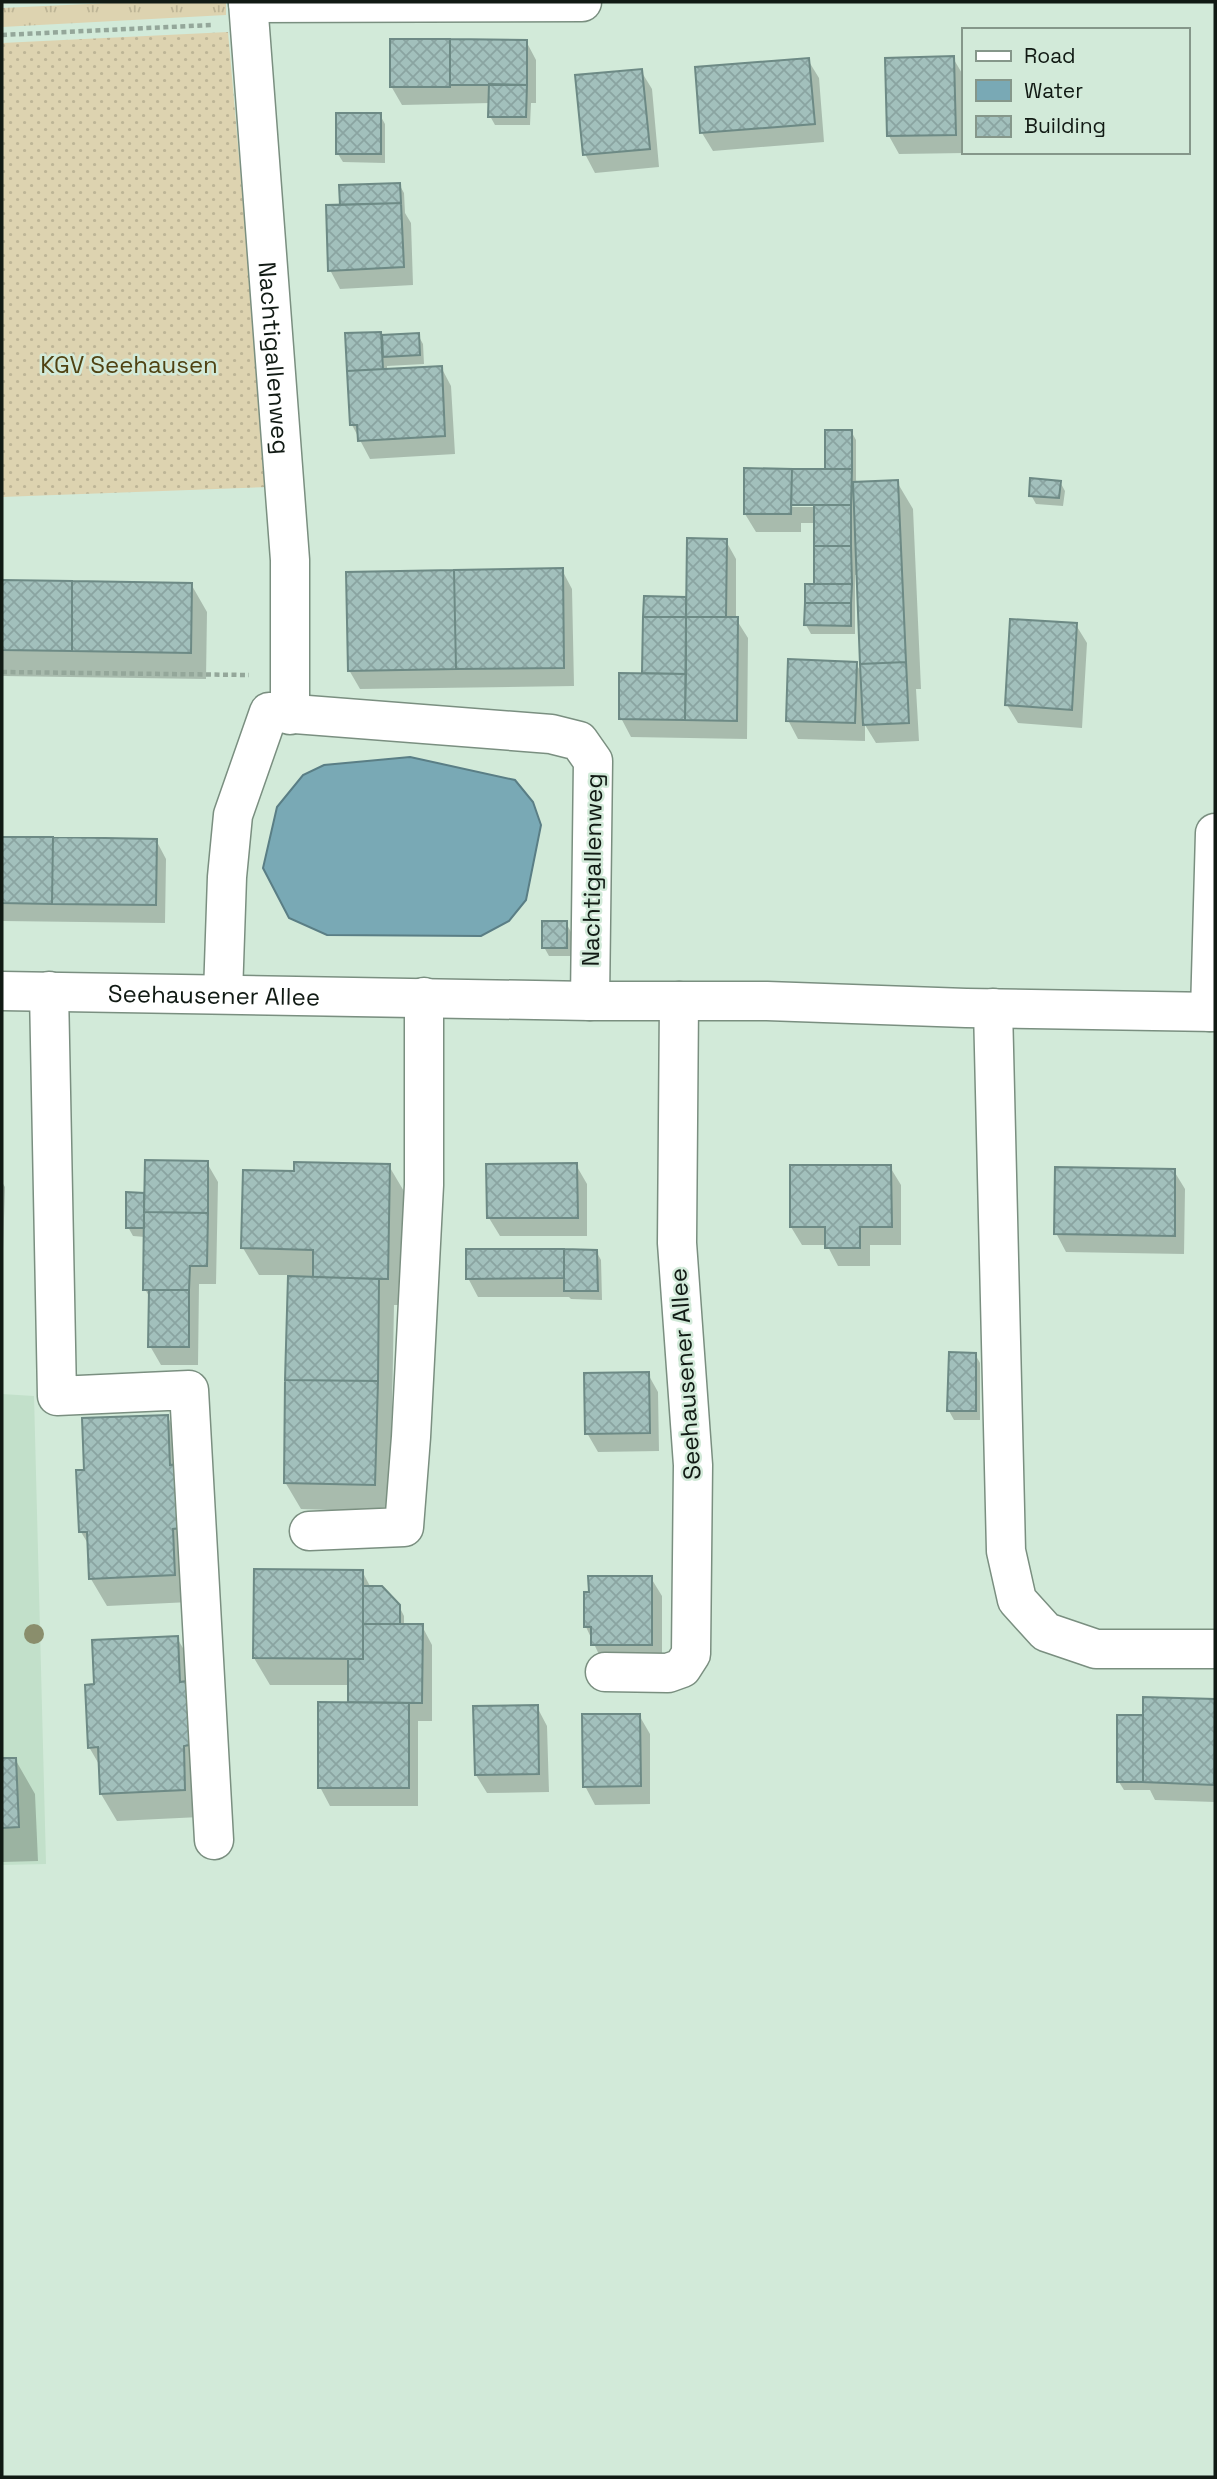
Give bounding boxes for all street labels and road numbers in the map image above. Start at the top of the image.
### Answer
street label: Nachtigallenweg [252,260,298,456]
street label: Nachtigallenweg [575,773,609,967]
street label: Seehausener Allee [108,977,320,1012]
street label: Seehausener Allee [662,1267,708,1481]

